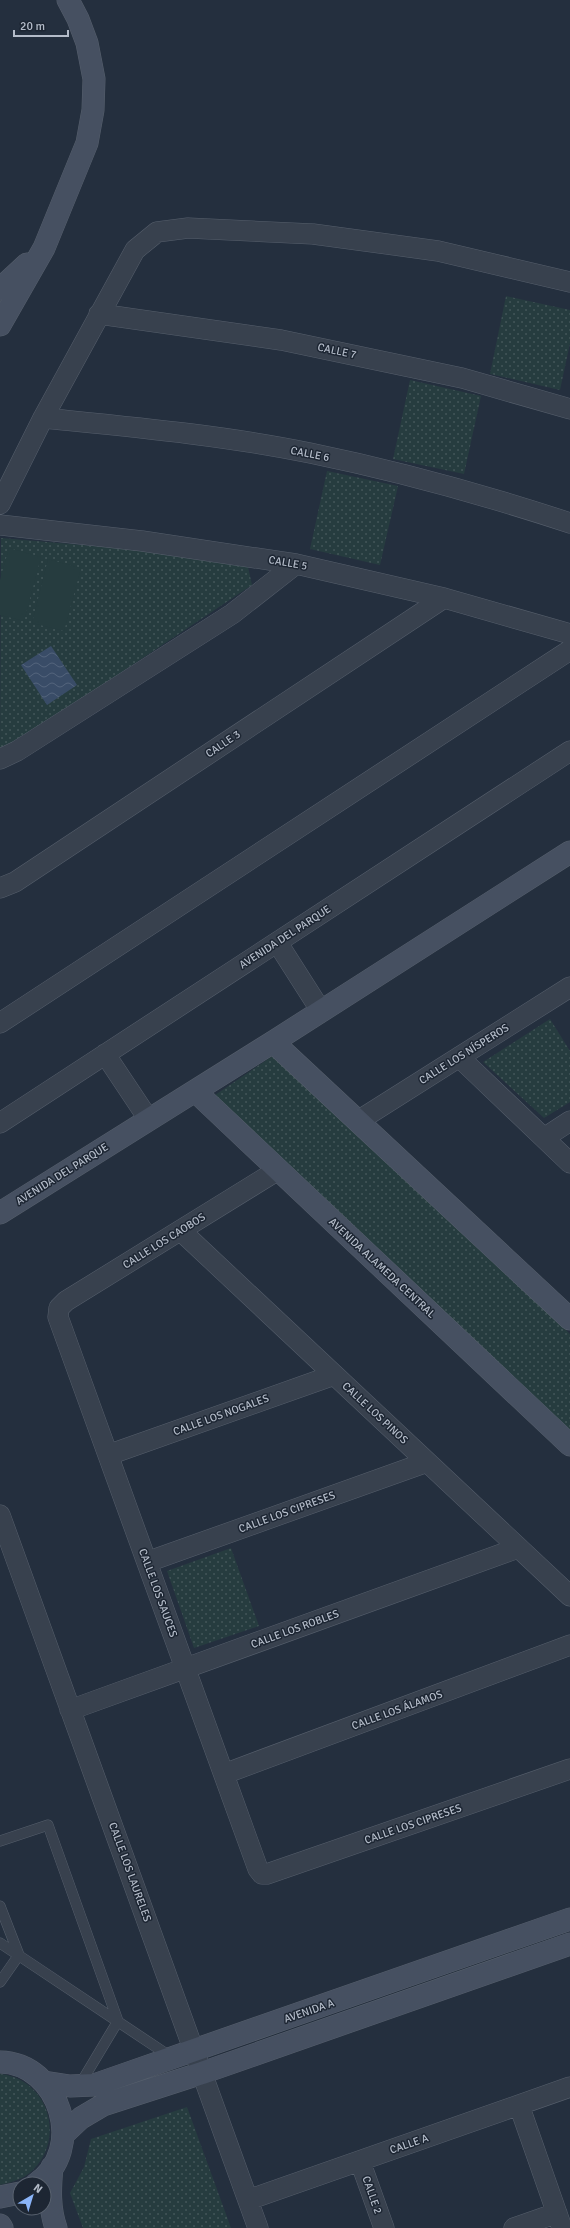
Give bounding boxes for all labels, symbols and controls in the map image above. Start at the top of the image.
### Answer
scale bar [14,12,68,38]
text: 20 m [20,19,45,34]
street label: CALLE 7 [316,341,358,361]
street label: CALLE 6 [290,444,331,464]
street label: CALLE 5 [268,553,308,573]
street label: CALLE 3 [203,728,243,760]
street label: AVENIDA DEL PARQUE [237,903,333,971]
street label: CALLE LOS NÍSPEROS [416,1020,511,1087]
street label: AVENIDA DEL PARQUE [13,1140,111,1208]
street label: CALLE LOS CAOBOS [120,1210,208,1272]
street label: AVENIDA ALAMEDA CENTRAL [326,1215,438,1321]
street label: CALLE LOS PINOS [340,1379,410,1447]
street label: CALLE LOS NOGALES [171,1392,271,1438]
street label: CALLE LOS CIPRESES [237,1488,337,1536]
street label: CALLE LOS SAUCES [136,1547,180,1639]
street label: CALLE LOS ROBLES [249,1607,341,1651]
street label: CALLE LOS ÁLAMOS [349,1687,444,1732]
street label: CALLE LOS CIPRESES [363,1801,463,1847]
street label: CALLE LOS LAURELES [106,1821,154,1923]
street label: AVENIDA A [282,1996,336,2026]
street label: CALLE A [388,2131,430,2157]
street label: CALLE 2 [359,2174,385,2216]
north arrow [12,2176,52,2216]
text: N [31,2181,45,2196]

